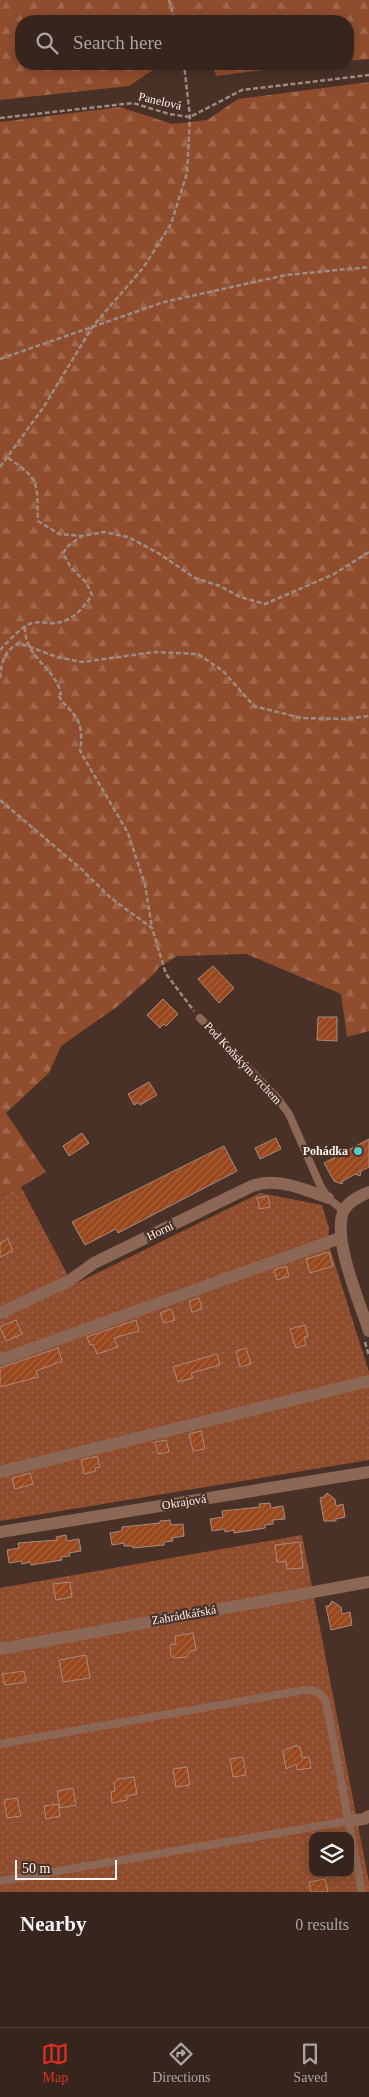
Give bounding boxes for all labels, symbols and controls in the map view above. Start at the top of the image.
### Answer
search box [15,15,354,70]
icon: search [33,29,61,57]
text: Search here [73,32,162,53]
street label: Panelová [137,89,184,113]
street label: Pod Koňským vrchem [201,1019,285,1108]
place label: Pohádka [303,1144,348,1158]
marker: Pohádka [352,1145,364,1157]
street label: Horní [144,1218,176,1243]
street label: Okrajová [161,1491,208,1512]
street label: Zahrádkářská [151,1602,218,1628]
map controls [309,1832,354,1877]
button: layers [309,1832,354,1877]
scale bar [15,1857,118,1880]
text: 50 m [22,1861,50,1876]
text: Nearby [20,1912,87,1936]
text: 0 results [295,1916,349,1933]
tab: Map [41,2040,69,2086]
tab: Directions [152,2040,211,2086]
tab: Saved [293,2040,328,2086]

